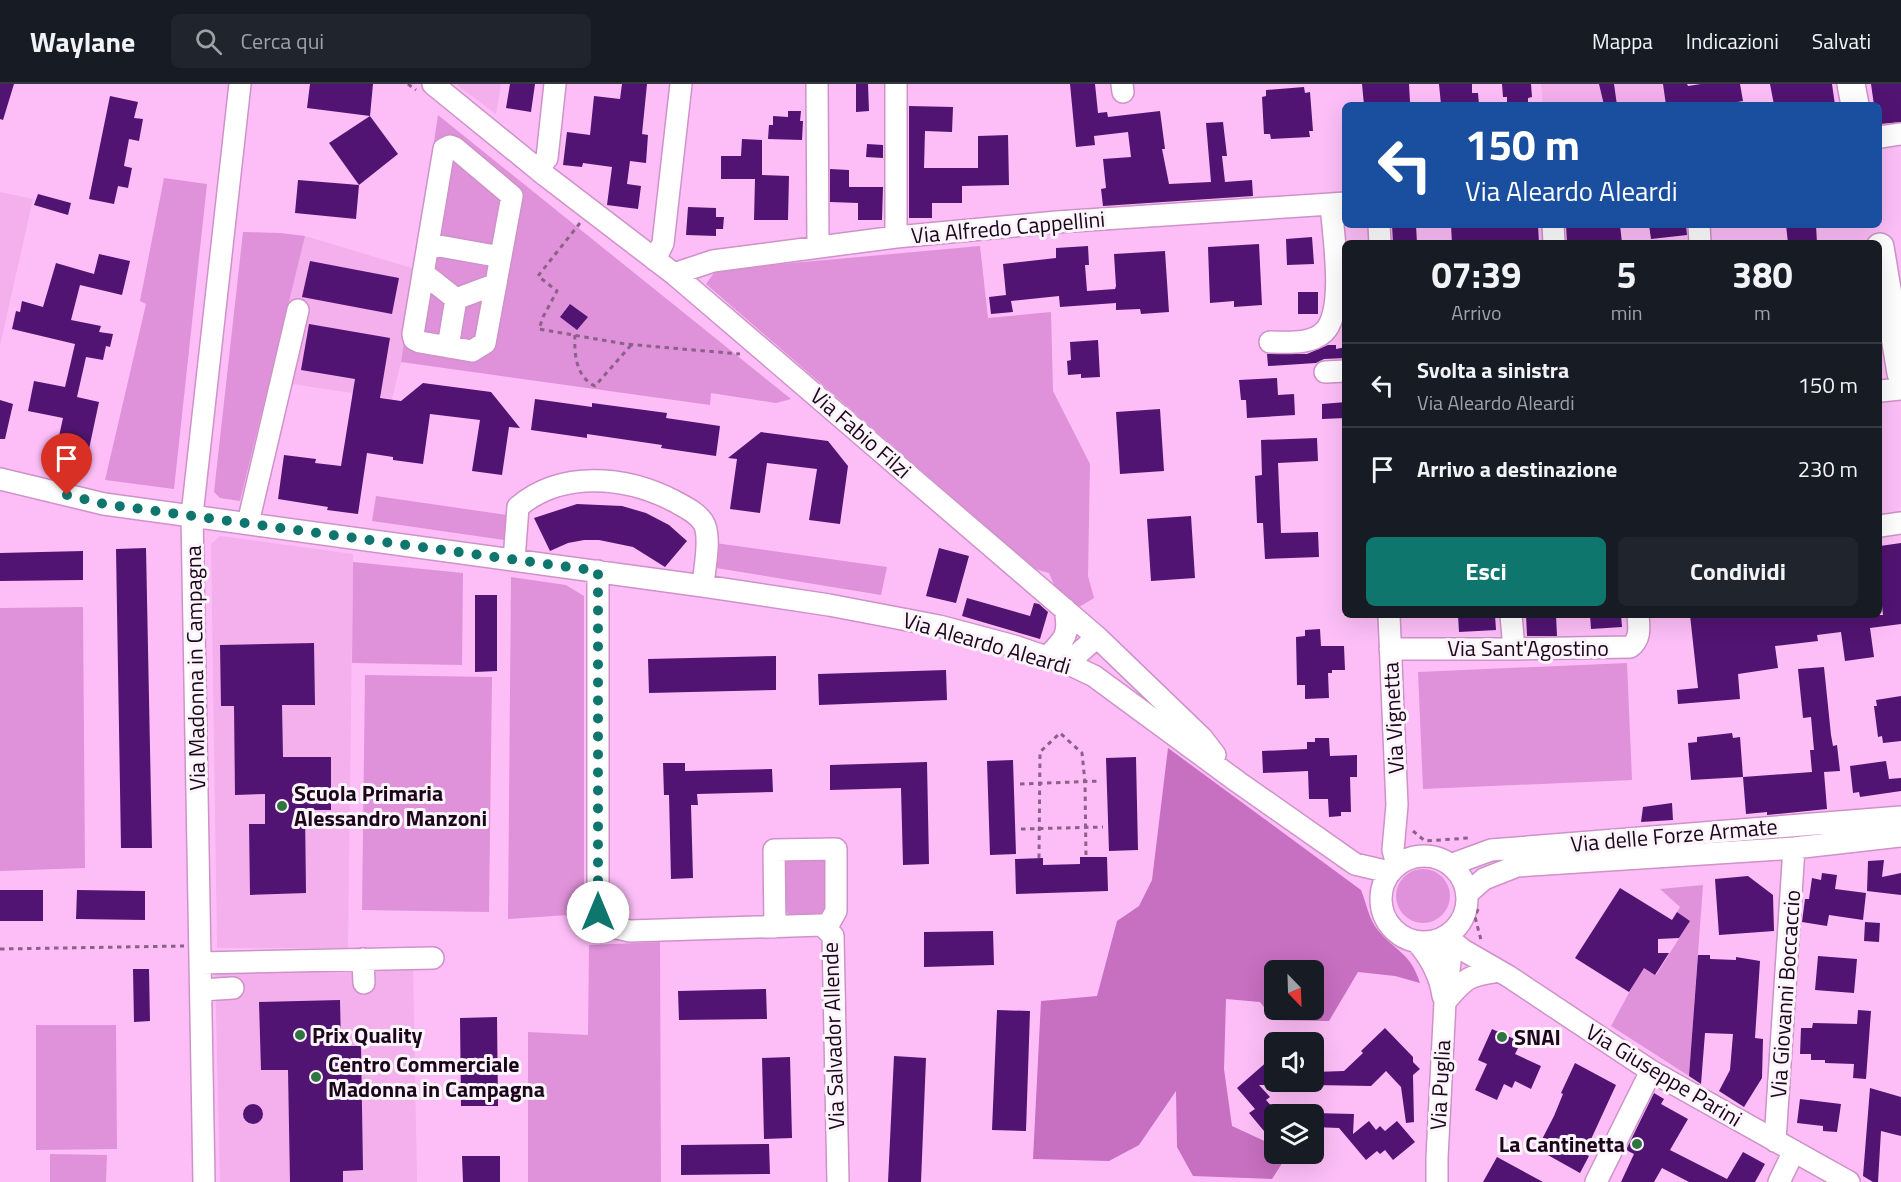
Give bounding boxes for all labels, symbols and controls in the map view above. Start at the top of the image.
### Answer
search box [171,14,591,68]
text: Waylane [30,20,135,63]
text: Cerca qui [240,24,324,58]
icon: search [192,25,225,58]
text: Mappa [1592,25,1653,57]
text: Indicazioni [1686,25,1779,57]
text: Salvati [1812,25,1871,57]
text: 150 m [1465,112,1580,176]
icon: left [1366,126,1444,204]
text: Via Aleardo Aleardi [1465,170,1678,211]
street label: Via Alfredo Cappellini [910,202,1106,252]
text: 07:39 [1431,247,1521,302]
text: 5 [1617,247,1637,302]
text: 380 [1732,247,1793,302]
text: Arrivo [1451,297,1501,328]
text: min [1611,297,1643,328]
text: m [1754,297,1771,328]
text: Svolta a sinistra [1417,353,1569,387]
text: 150 m [1798,368,1858,402]
icon: left [1366,369,1399,402]
street label: Via Fabio Filzi [803,379,919,487]
text: Via Aleardo Aleardi [1417,387,1575,418]
pin [41,433,92,495]
icon: arrive [50,442,83,475]
text: Arrivo a destinazione [1417,452,1617,486]
text: 230 m [1798,452,1858,486]
icon: arrive [1366,453,1399,486]
button: Esci [1366,537,1606,606]
button: Condividi [1618,537,1858,606]
street label: Via Madonna in Campagna [176,545,214,791]
street label: Via Aleardo Aleardi [899,603,1075,683]
street label: Via Sant'Agostino [1447,631,1609,665]
street label: Via Vignetta [1373,661,1413,775]
place label: Scuola Primaria Alessandro Manzoni [294,776,487,835]
marker: Scuola Primaria Alessandro Manzoni [275,799,289,813]
street label: Via delle Forze Armate [1569,809,1779,861]
position arrow [566,880,630,944]
street label: Via Giovanni Boccaccio [1761,889,1809,1099]
street label: Via Salvador Allende [813,942,853,1130]
north arrow [1264,960,1324,1020]
map controls [1264,960,1324,1164]
street label: Via Giuseppe Parini [1579,1015,1749,1135]
place label: Prix Quality [312,1018,422,1052]
place label: SNAI [1514,1020,1561,1054]
marker: Prix Quality [293,1028,307,1042]
marker: SNAI [1495,1030,1509,1044]
button: sound [1264,1032,1324,1092]
street label: Via Puglia [1421,1039,1459,1131]
place label: Centro Commerciale Madonna in Campagna [328,1047,545,1106]
marker: Centro Commerciale Madonna in Campagna [309,1070,323,1084]
button: layers [1264,1104,1324,1164]
place label: La Cantinetta [1499,1127,1625,1161]
marker: La Cantinetta [1630,1137,1644,1151]

